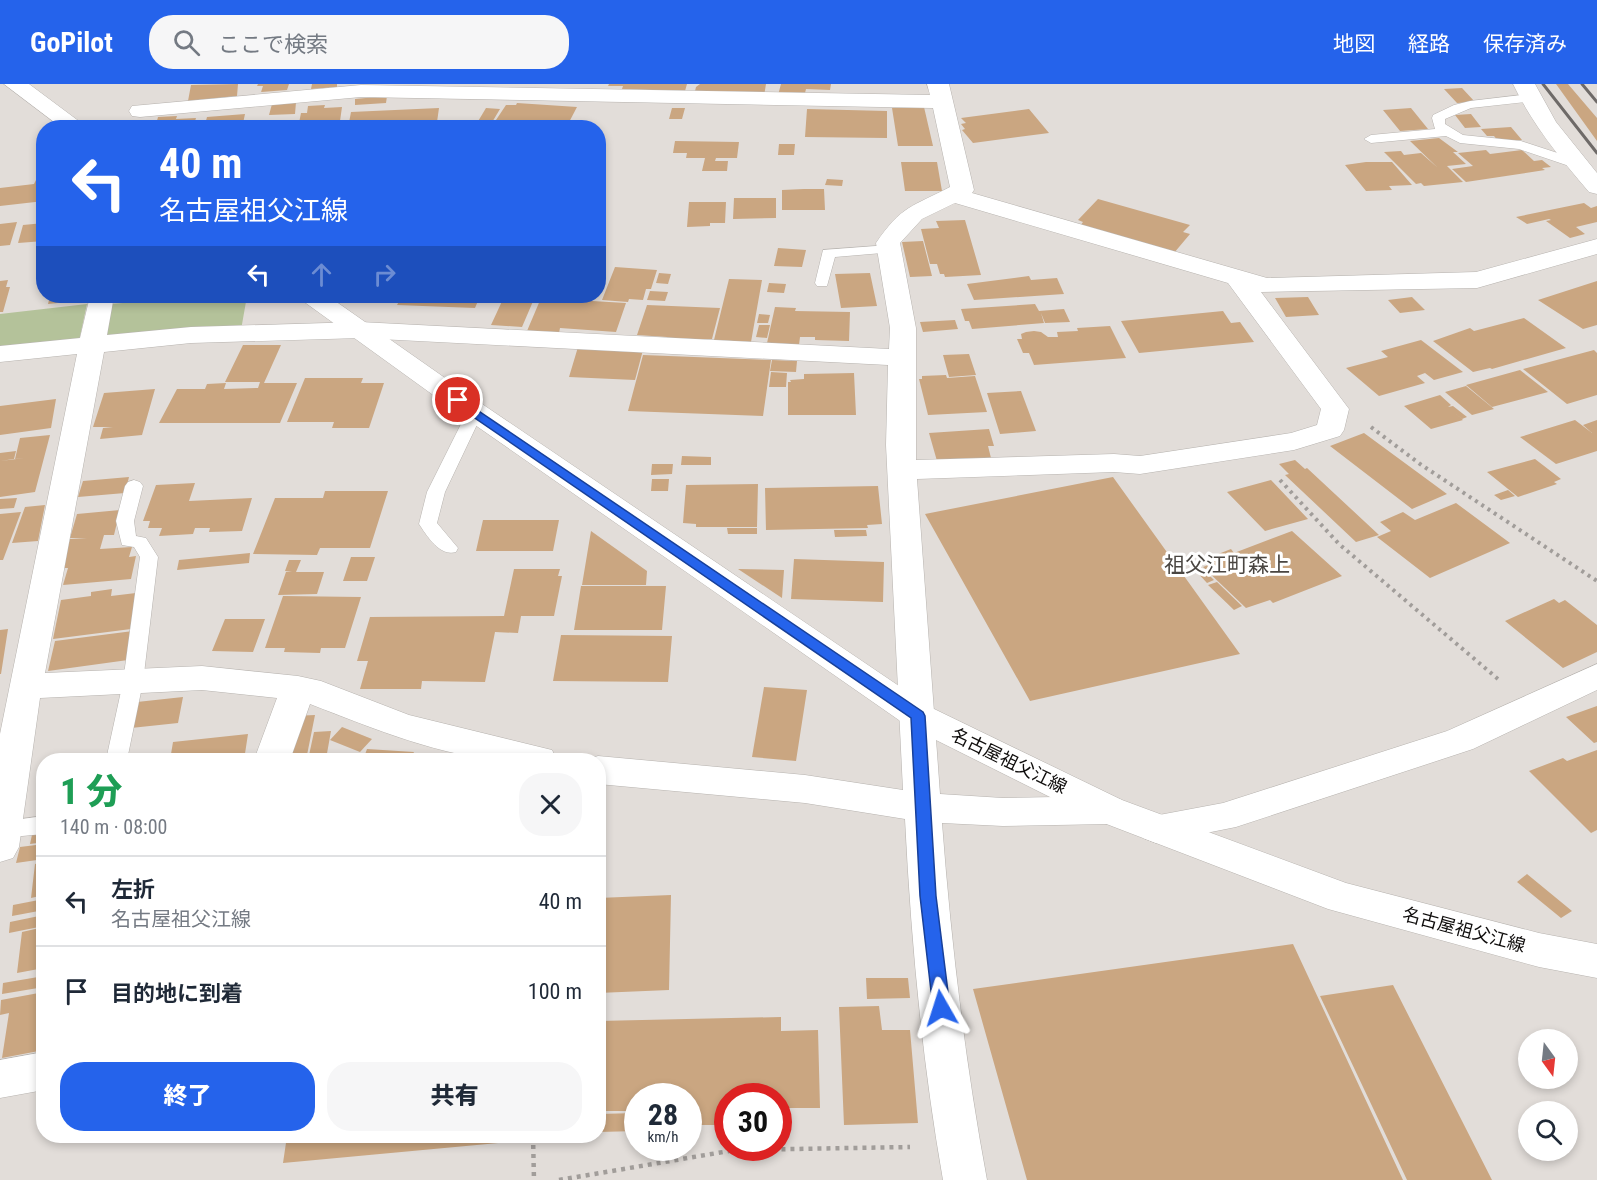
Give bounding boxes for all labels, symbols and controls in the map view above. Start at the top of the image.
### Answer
search box [149,15,569,69]
text: GoPilot [30,26,113,59]
icon: search [170,26,203,59]
text: ここで検索 [218,32,328,57]
text: 地図 [1333,32,1375,56]
text: 経路 [1408,32,1450,56]
text: 保存済み [1483,32,1567,56]
text: 40 m [159,139,242,188]
icon: left [60,144,138,222]
text: 名古屋祖父江線 [159,195,348,227]
icon: left [242,258,275,291]
icon: ahead [305,258,338,291]
icon: right [368,258,401,291]
pin [432,374,483,425]
icon: arrive [441,383,474,416]
district label: 祖父江町森上 [1164,553,1290,577]
street label: 名古屋祖父江線 [948,723,1070,798]
text: 1 分 [60,771,123,813]
button: close [519,773,582,836]
text: 140 m · 08:00 [60,815,167,839]
text: 左折 [111,877,155,902]
icon: left [60,885,93,918]
text: 40 m [539,889,582,914]
street label: 名古屋祖父江線 [1401,903,1528,956]
text: 名古屋祖父江線 [111,907,251,931]
icon: arrive [60,975,93,1008]
position arrow [909,976,973,1040]
text: 100 m [528,979,582,1004]
text: 目的地に到着 [111,981,243,1006]
north arrow [1518,1029,1578,1089]
map controls [1518,1029,1578,1161]
button: 終了 [60,1062,315,1131]
button: 共有 [327,1062,582,1131]
speed limit sign: 30 [714,1083,792,1161]
text: 28 [648,1097,678,1132]
button: search [1518,1101,1578,1161]
text: km/h [648,1128,678,1146]

